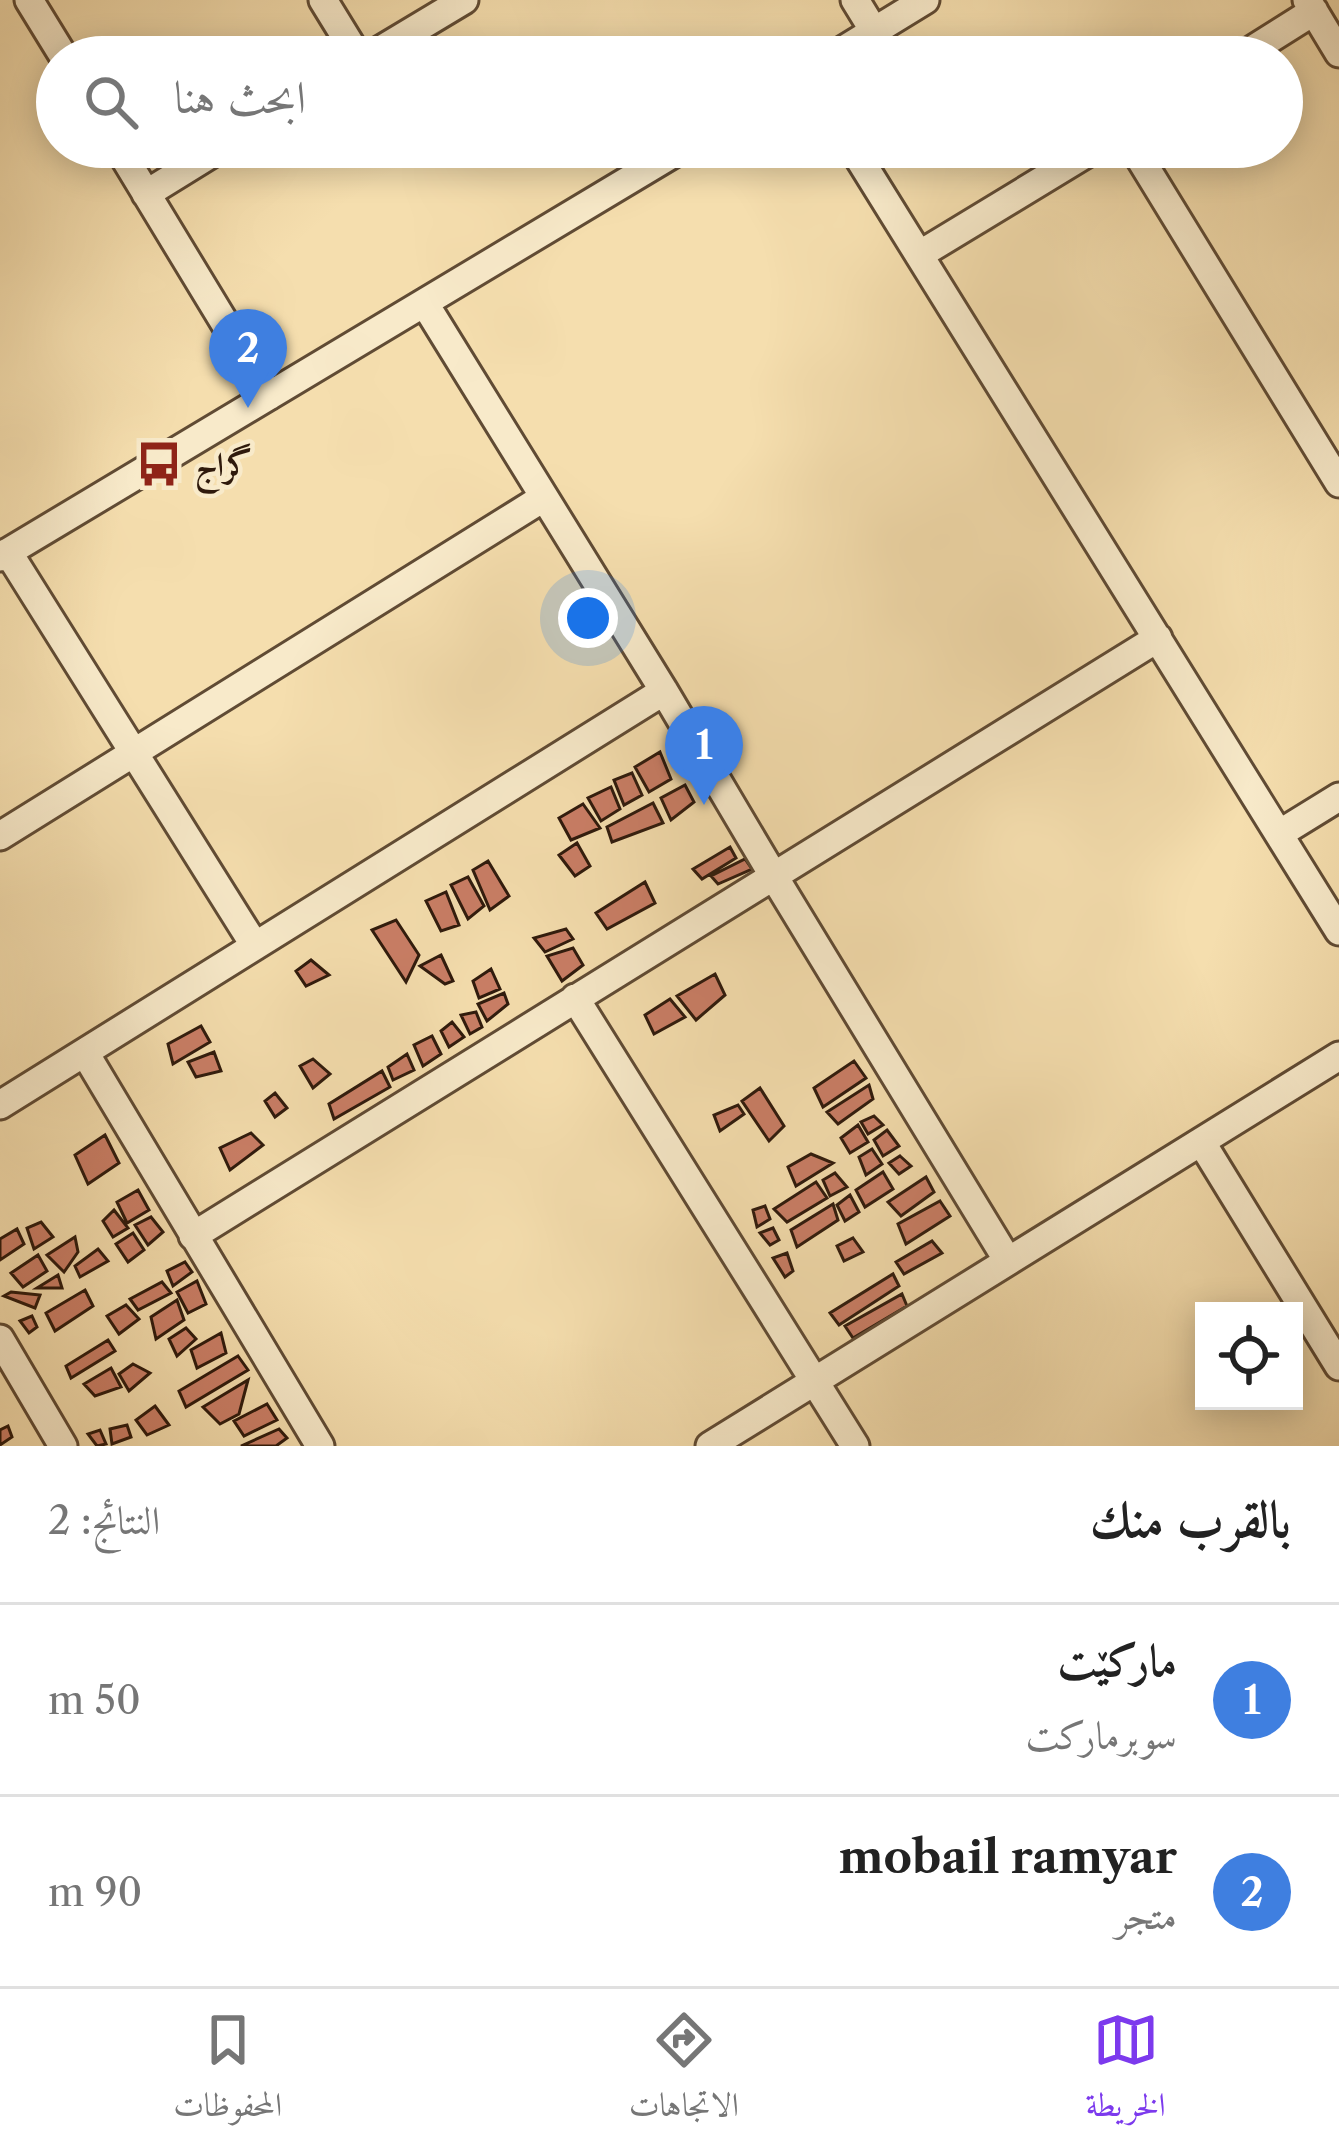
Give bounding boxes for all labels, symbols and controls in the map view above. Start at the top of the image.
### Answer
search box [36,36,1303,168]
icon: search [78,69,144,135]
text: ابحث هنا [174,69,306,125]
pin: 2 [209,309,287,408]
bus stop icon: گراج [134,439,184,489]
place label: گراج [195,443,252,495]
your location [558,588,618,648]
pin: 1 [665,706,743,805]
map controls [1195,1302,1303,1410]
button: locate [1195,1302,1303,1410]
text: بالقرب منك [1090,1488,1291,1550]
text: النتائج: 2 [48,1496,160,1544]
text: مارکێت [1057,1632,1177,1688]
text: 50 m [48,1676,141,1724]
text: 1 [1243,1676,1261,1724]
text: سوبرماركت [1026,1711,1177,1759]
text: mobail ramyar [839,1829,1177,1885]
text: 90 m [48,1868,142,1916]
text: 2 [1240,1868,1264,1916]
text: متجر [1115,1891,1177,1939]
tab: المحفوظات [173,2007,282,2137]
tab: الاتجاهات [629,2007,739,2137]
tab: الخريطة [1085,2007,1166,2137]

